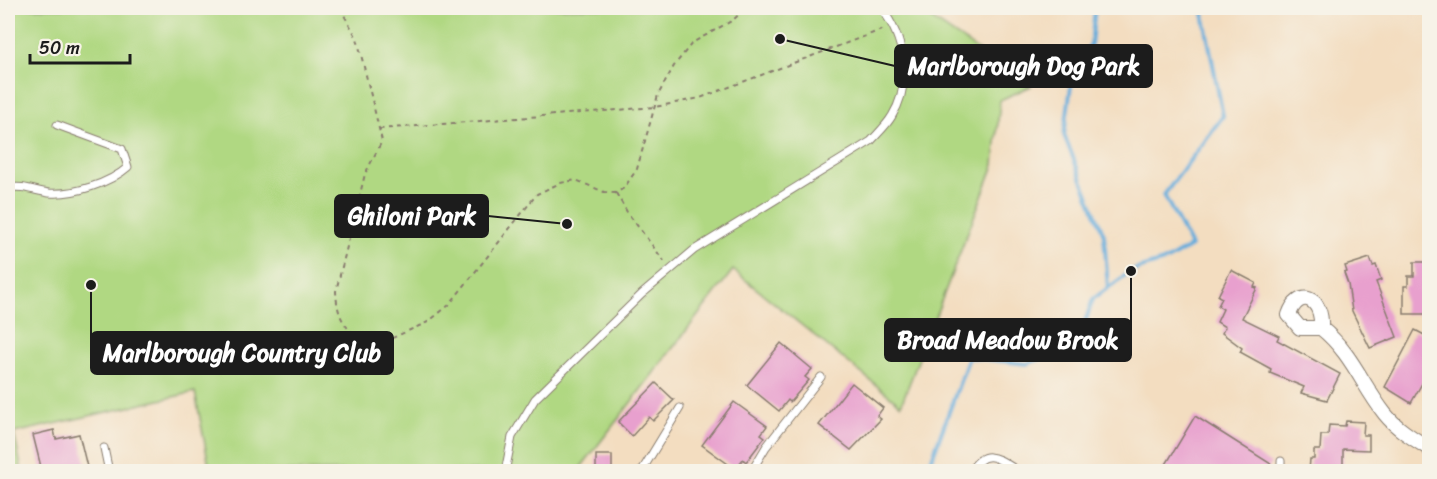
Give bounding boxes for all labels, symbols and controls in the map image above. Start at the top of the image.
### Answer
scale bar [30,27,130,65]
text: 50 m [39,32,80,64]
callout: Marlborough Dog Park [895,45,1152,87]
text: Marlborough Dog Park [907,45,1140,87]
callout: Ghiloni Park [335,195,488,237]
text: Ghiloni Park [348,195,476,237]
callout: Broad Meadow Brook [885,319,1131,361]
text: Broad Meadow Brook [897,319,1119,361]
callout: Marlborough Country Club [91,332,393,374]
text: Marlborough Country Club [102,332,381,374]

